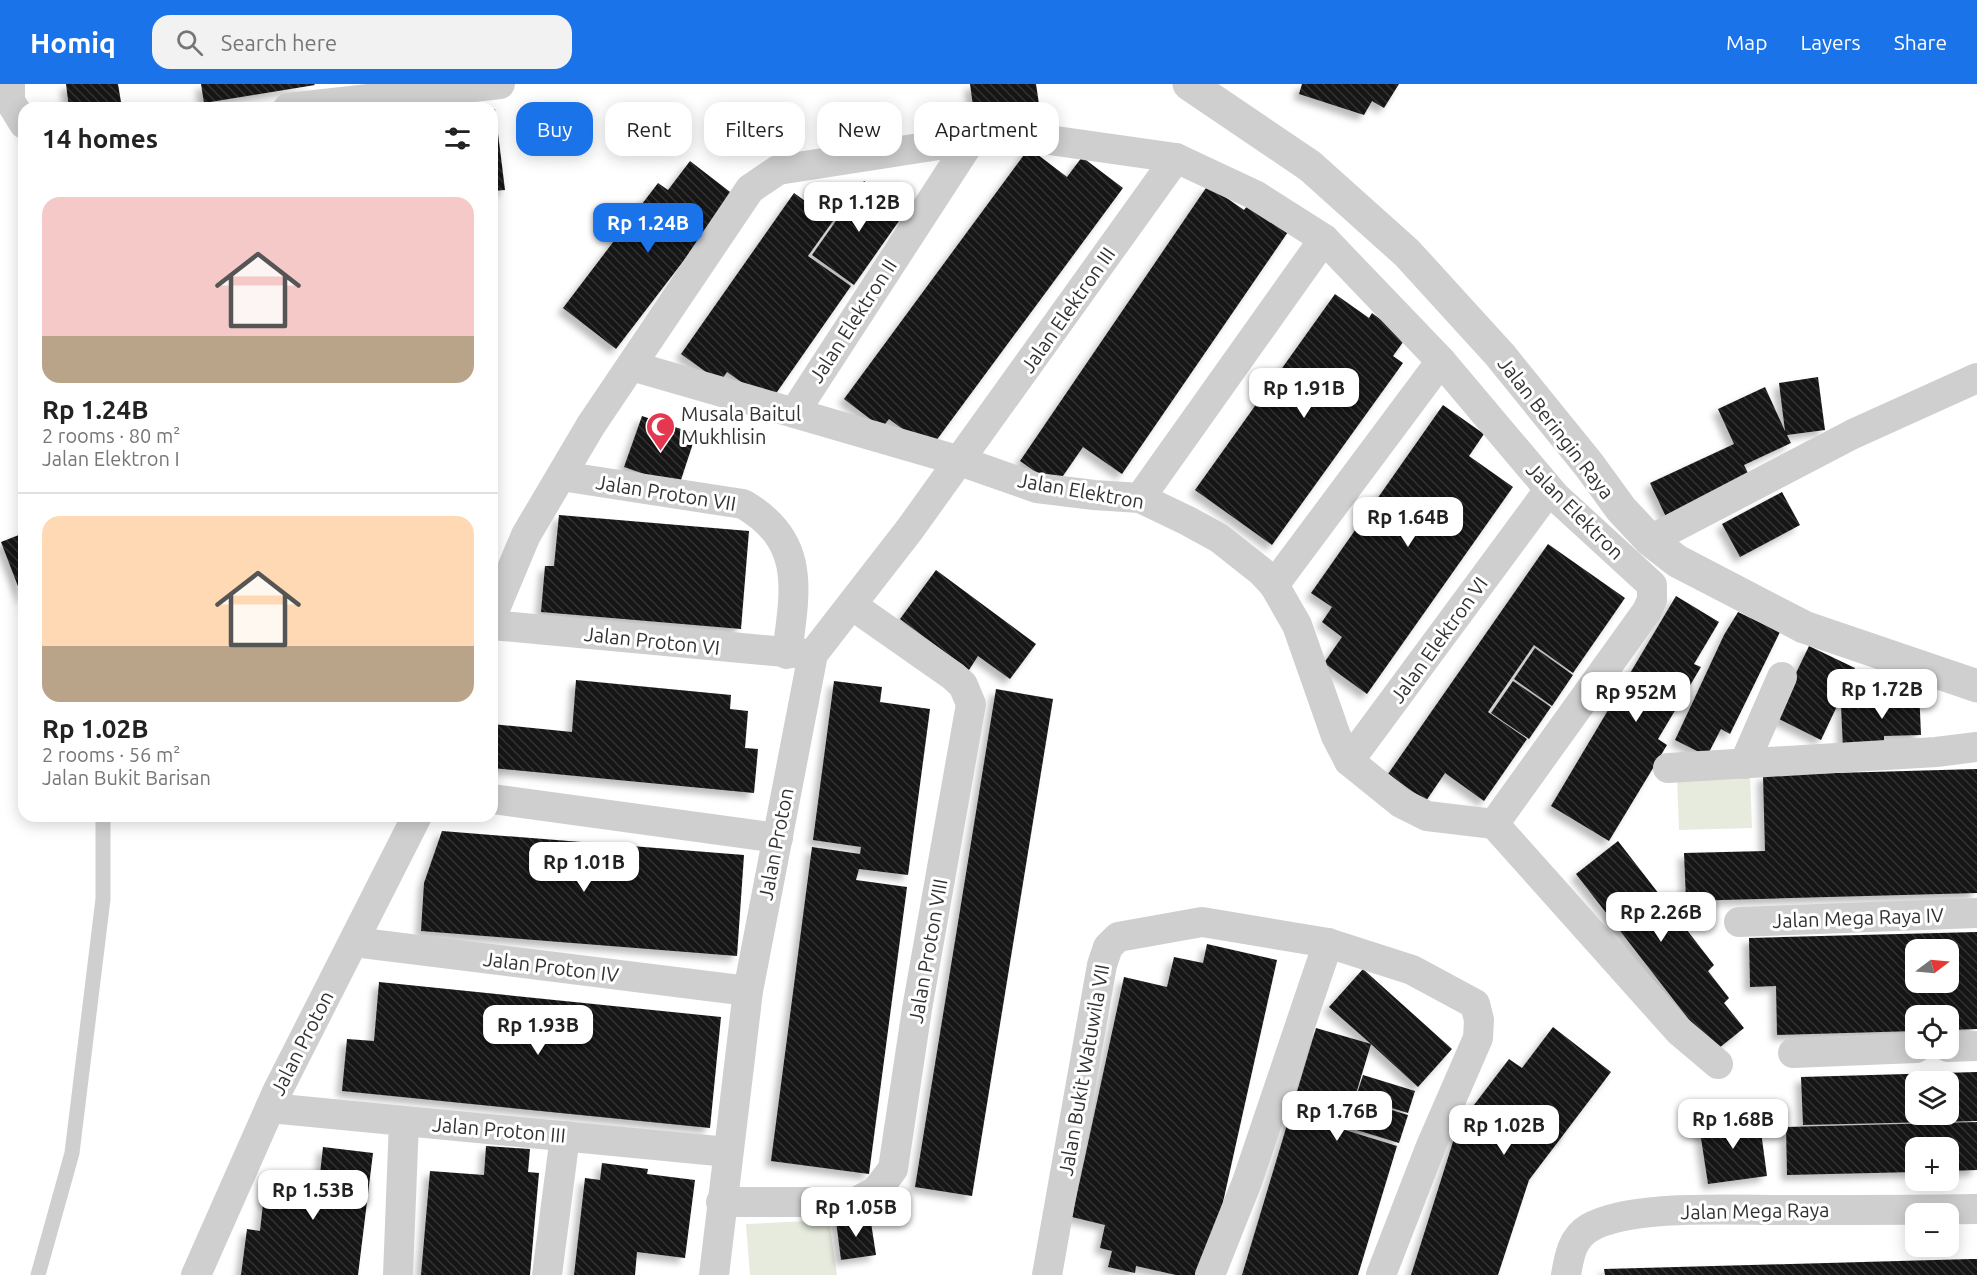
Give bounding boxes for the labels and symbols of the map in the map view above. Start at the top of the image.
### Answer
pin: Rp 1.12B [797,182,921,233]
pin: Rp 1.24B [586,203,710,254]
street label: Jalan Elektron III [1016,243,1119,377]
street label: Jalan Elektron II [804,255,901,387]
street label: Jalan Beringin Raya [1494,352,1619,503]
pin: Rp 1.91B [1242,368,1366,419]
place label: Musala Baitul Mukhlisin [681,402,801,448]
mosque icon: Musala Baitul Mukhlisin [644,410,676,452]
street label: Jalan Elektron [1522,457,1629,564]
street label: Jalan Elektron [1016,468,1146,513]
street label: Jalan Proton VII [594,470,738,515]
pin: Rp 1.64B [1346,497,1470,548]
street label: Jalan Elektron VI [1385,572,1492,707]
street label: Jalan Proton VI [583,622,721,659]
pin: Rp 1.72B [1820,669,1944,720]
pin: Rp 952M [1581,672,1691,723]
street label: Jalan Proton [753,786,798,902]
pin: Rp 1.01B [522,842,646,893]
street label: Jalan Proton VIII [903,877,952,1025]
pin: Rp 2.26B [1599,892,1723,943]
street label: Jalan Mega Raya IV [1772,903,1944,932]
north arrow [1905,939,1959,993]
street label: Jalan Proton IV [482,947,620,986]
street label: Jalan Bukit Watuwila VII [1054,962,1113,1177]
street label: Jalan Proton [265,987,338,1099]
pin: Rp 1.93B [476,1005,600,1056]
pin: Rp 1.76B [1275,1091,1399,1142]
pin: Rp 1.68B [1671,1099,1795,1150]
pin: Rp 1.02B [1442,1105,1566,1156]
street label: Jalan Proton III [431,1112,567,1147]
pin: Rp 1.53B [251,1170,375,1221]
pin: Rp 1.05B [794,1187,918,1238]
street label: Jalan Mega Raya [1680,1198,1830,1223]

